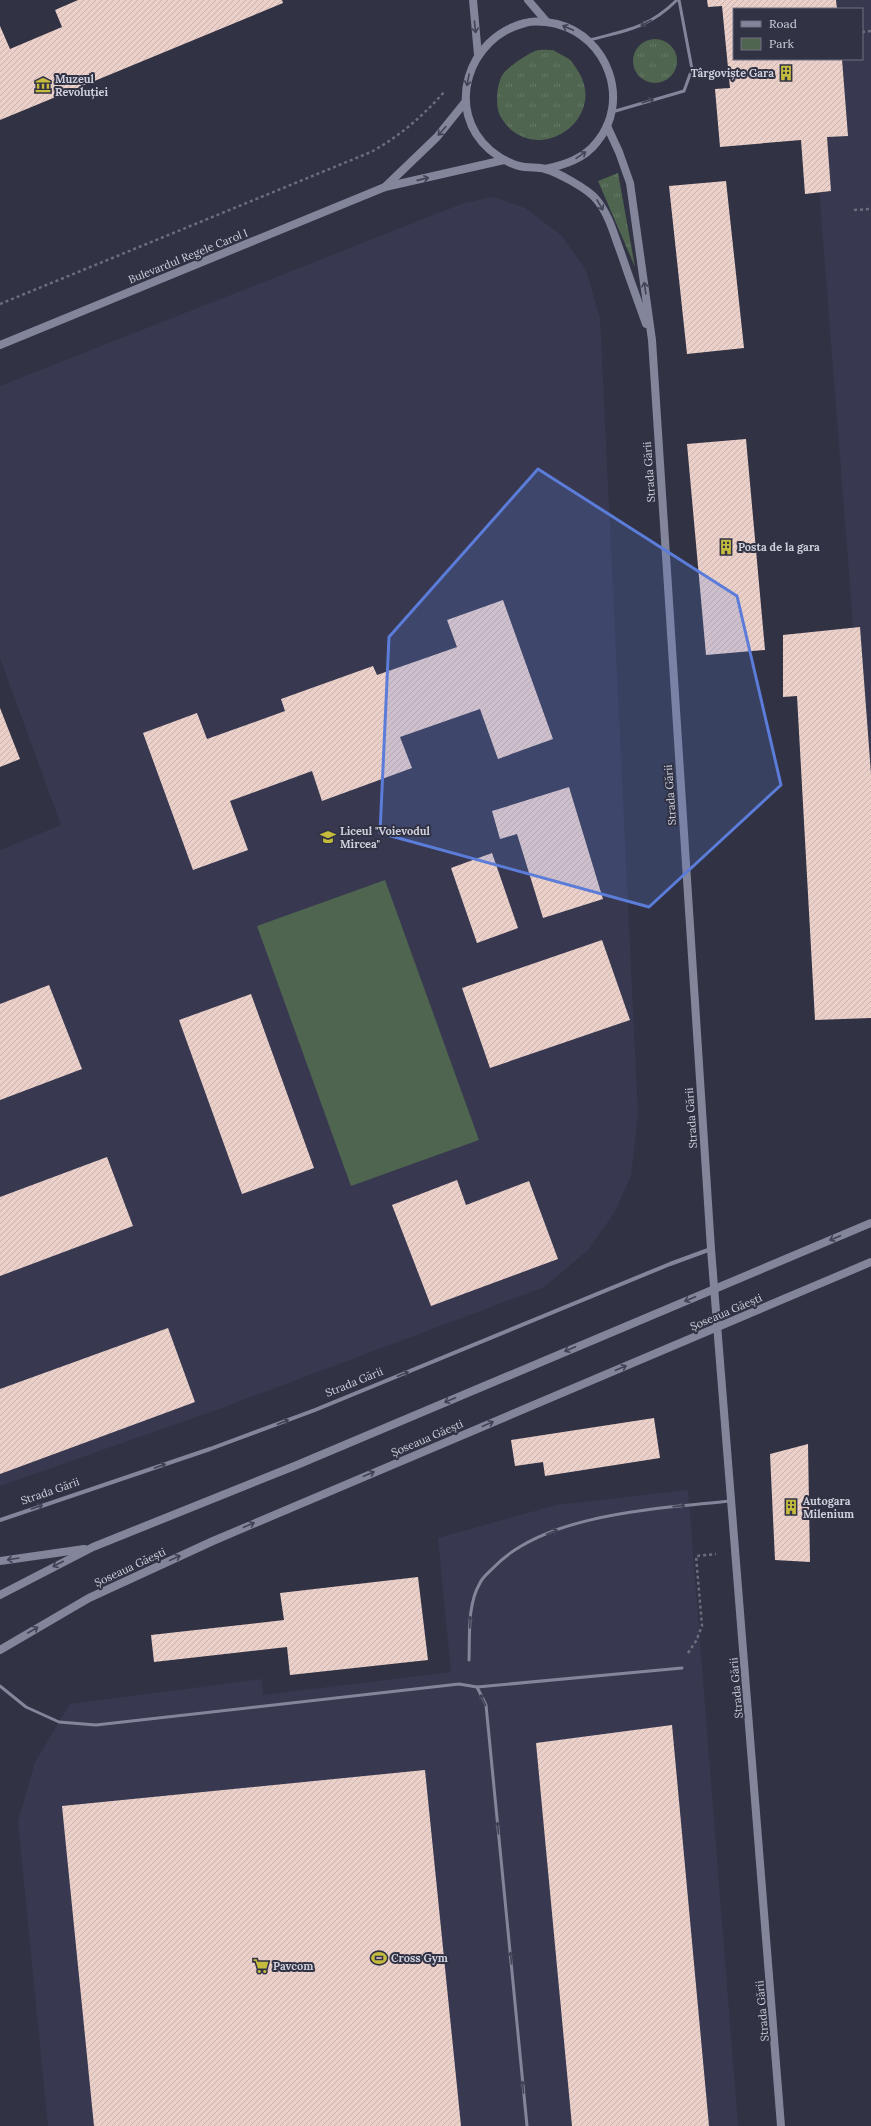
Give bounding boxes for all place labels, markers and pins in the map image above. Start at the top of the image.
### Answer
building icon: Târgoviște Gara [777,64,795,82]
place label: Târgoviște Gara [691,66,774,81]
place label: Muzeul Revoluției [55,72,109,100]
museum icon: Muzeul Revoluției [34,76,52,94]
building icon: Posta de la gara [717,538,735,556]
place label: Posta de la gara [738,540,820,554]
place label: Liceul "Voievodul Mircea" [340,824,431,851]
school or university icon: Liceul "Voievodul Mircea" [319,828,337,846]
place label: Autogara Milenium [803,1494,854,1521]
building icon: Autogara Milenium [782,1498,800,1516]
sports icon: Cross Gym [370,1949,388,1967]
place label: Cross Gym [391,1951,448,1965]
supermarket icon: Pavcom [252,1957,270,1975]
place label: Pavcom [273,1959,313,1973]

